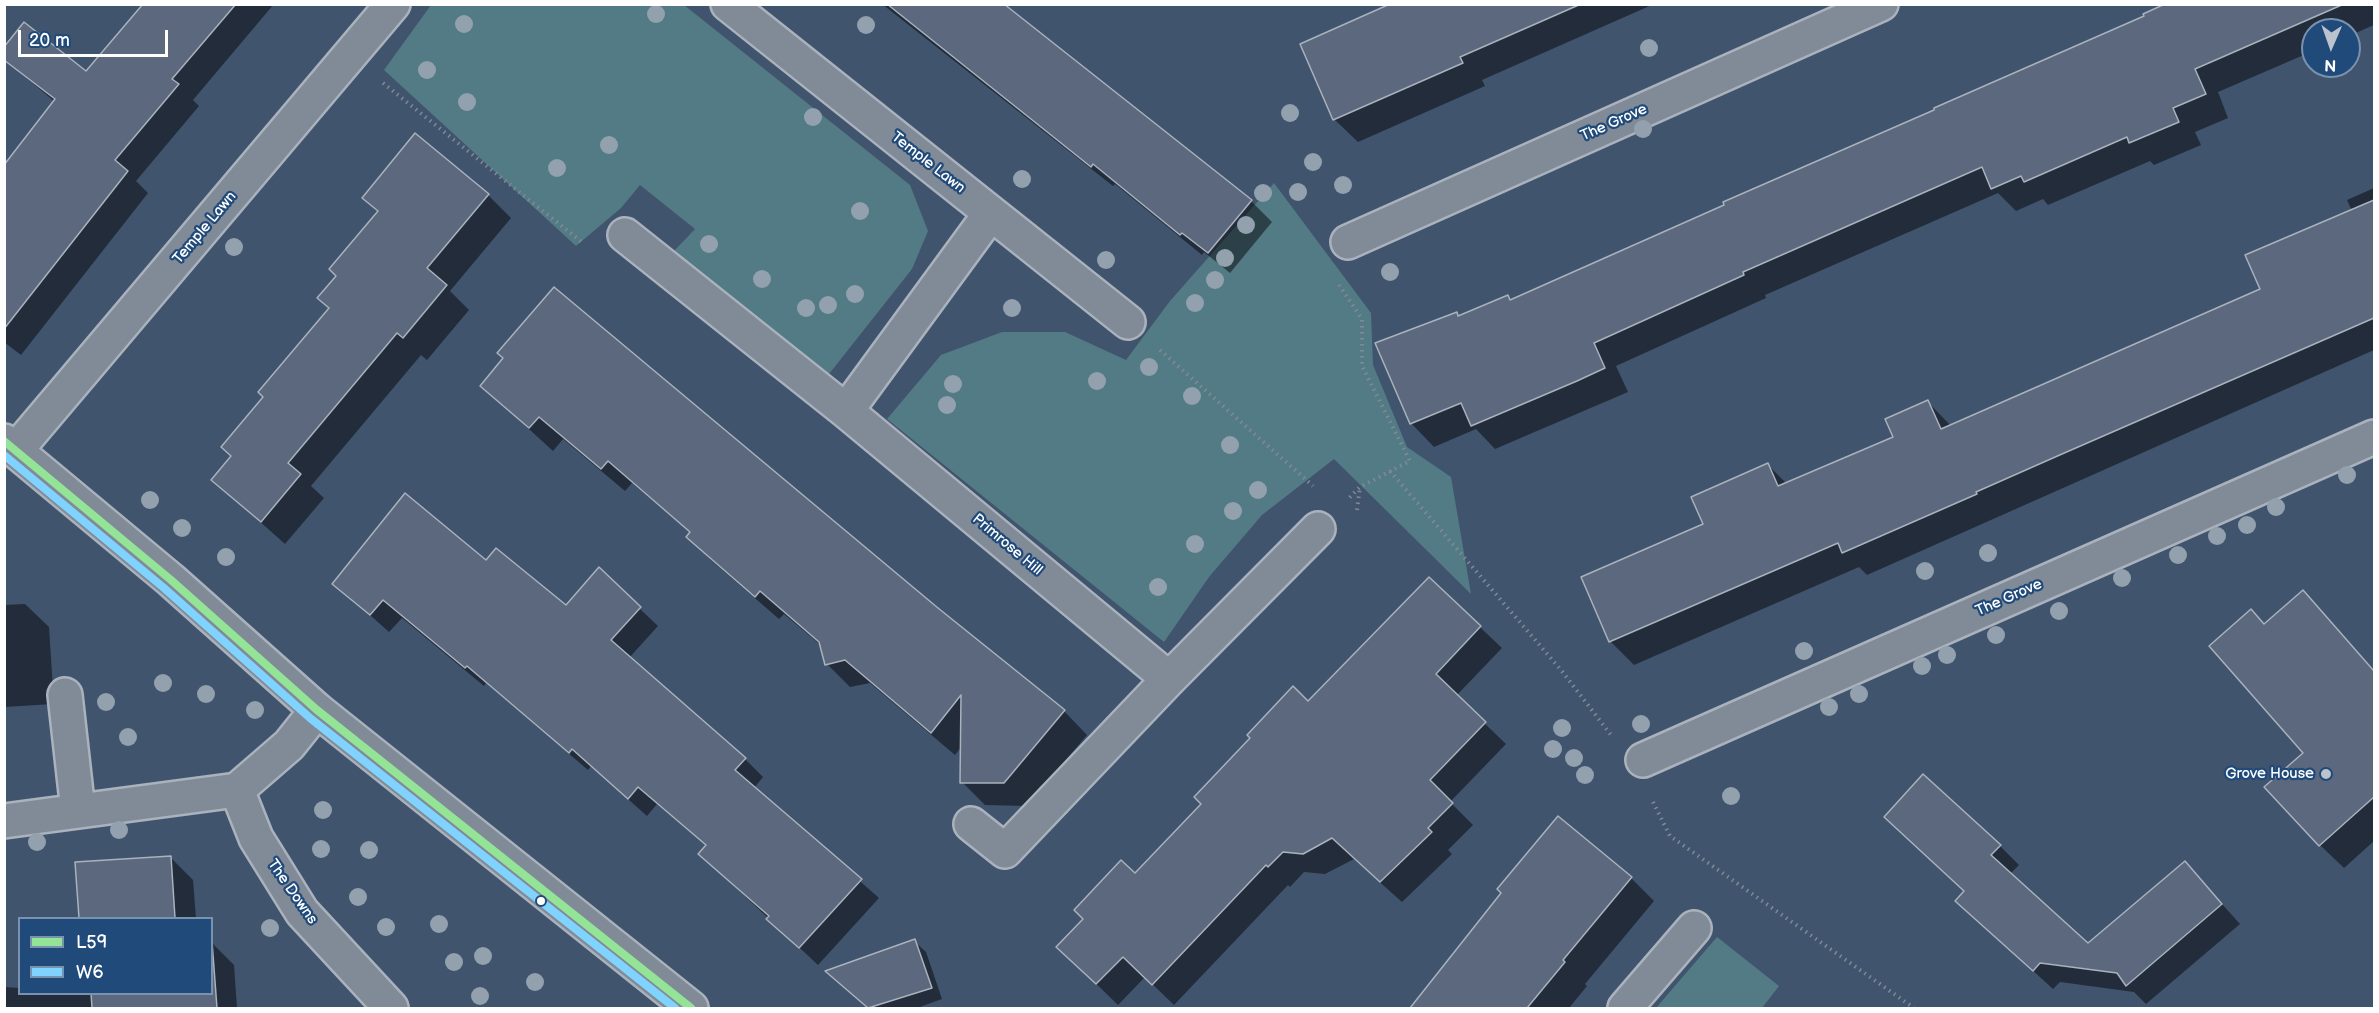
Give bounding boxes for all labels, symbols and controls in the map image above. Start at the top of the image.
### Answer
scale bar [21,18,171,56]
north arrow [2301,18,2361,78]
text: 20 m [29,30,70,51]
text: N [2324,55,2337,74]
street label: The Grove [1578,100,1650,146]
street label: Temple Lawn [887,129,969,197]
street label: Temple Lawn [170,188,240,268]
street label: Primrose Hill [968,510,1046,580]
street label: The Grove [1973,575,2045,621]
place label: Grove House [2225,765,2314,783]
marker: Grove House [2319,767,2333,781]
street label: The Downs [263,856,321,928]
unlabelled marker [535,895,547,907]
legend [18,917,213,995]
text: L59 [76,932,107,953]
text: W6 [76,962,103,983]

